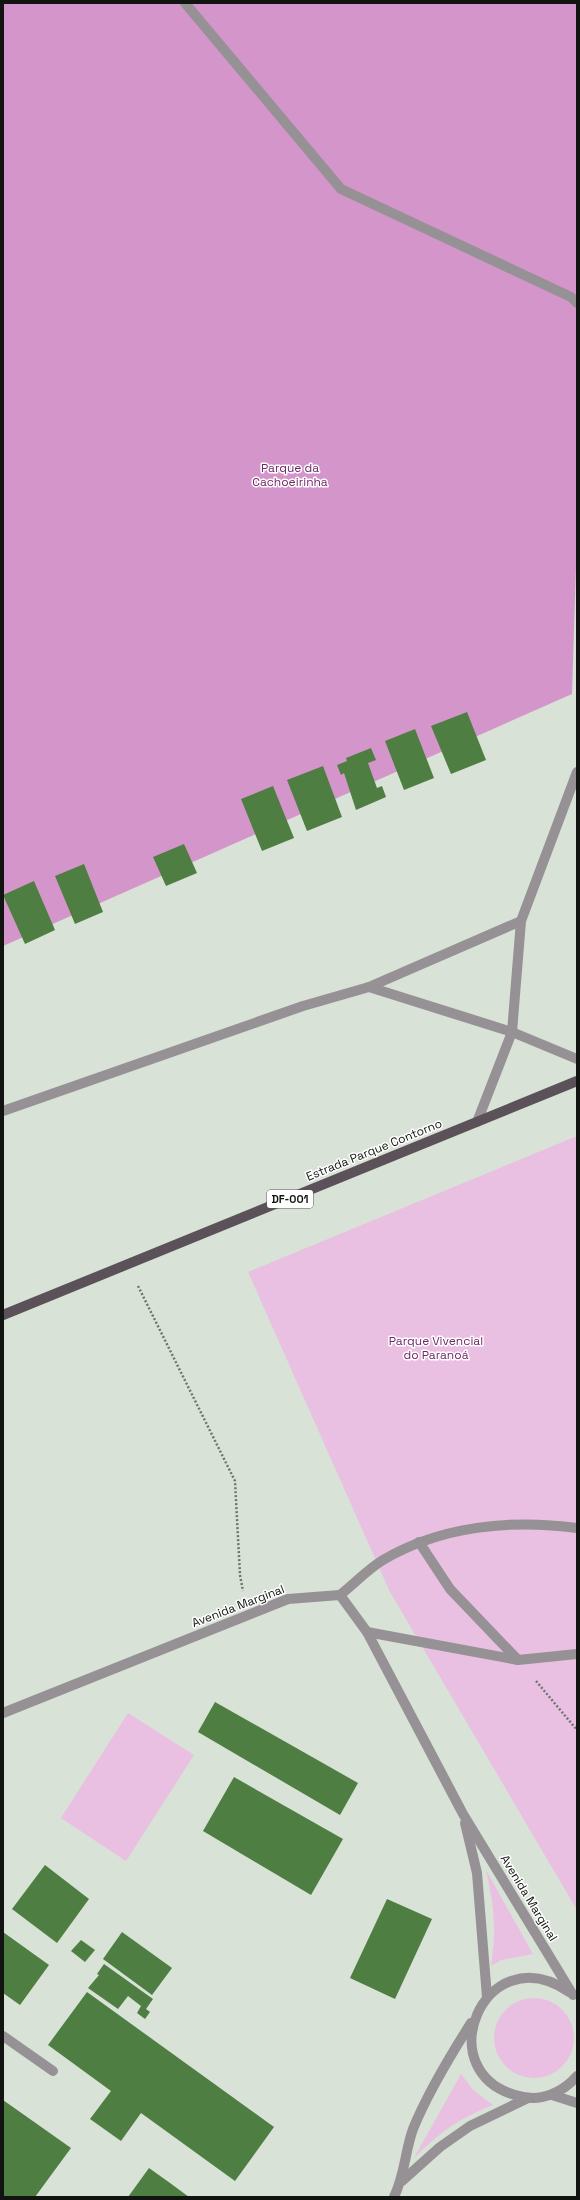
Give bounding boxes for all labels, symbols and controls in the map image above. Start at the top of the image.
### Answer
park label: Parque da Cachoeirinha [252,460,328,490]
street label: Estrada Parque Contorno [304,1115,444,1185]
road number: DF-001 [267,1190,313,1208]
park label: Parque Vivencial do Paranoá [389,1333,483,1363]
street label: Avenida Marginal [189,1581,287,1631]
street label: Avenida Marginal [497,1852,561,1944]

